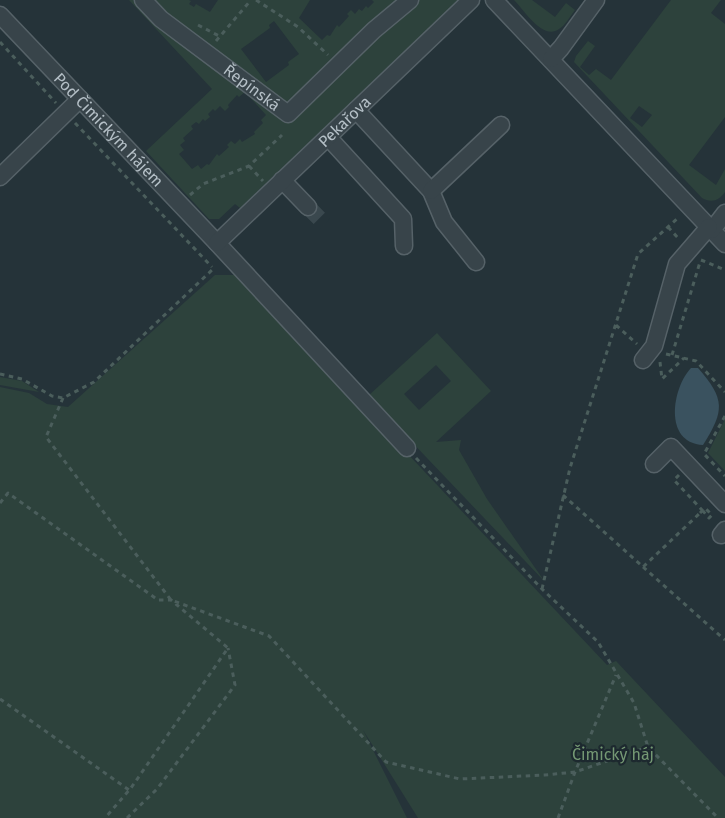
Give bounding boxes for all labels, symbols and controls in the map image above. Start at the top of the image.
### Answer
street label: Řepínská [220,59,284,115]
street label: Pod Čimickým hájem [50,69,167,191]
street label: Pekařova [314,92,375,151]
park label: Čimický háj [572,744,654,764]

